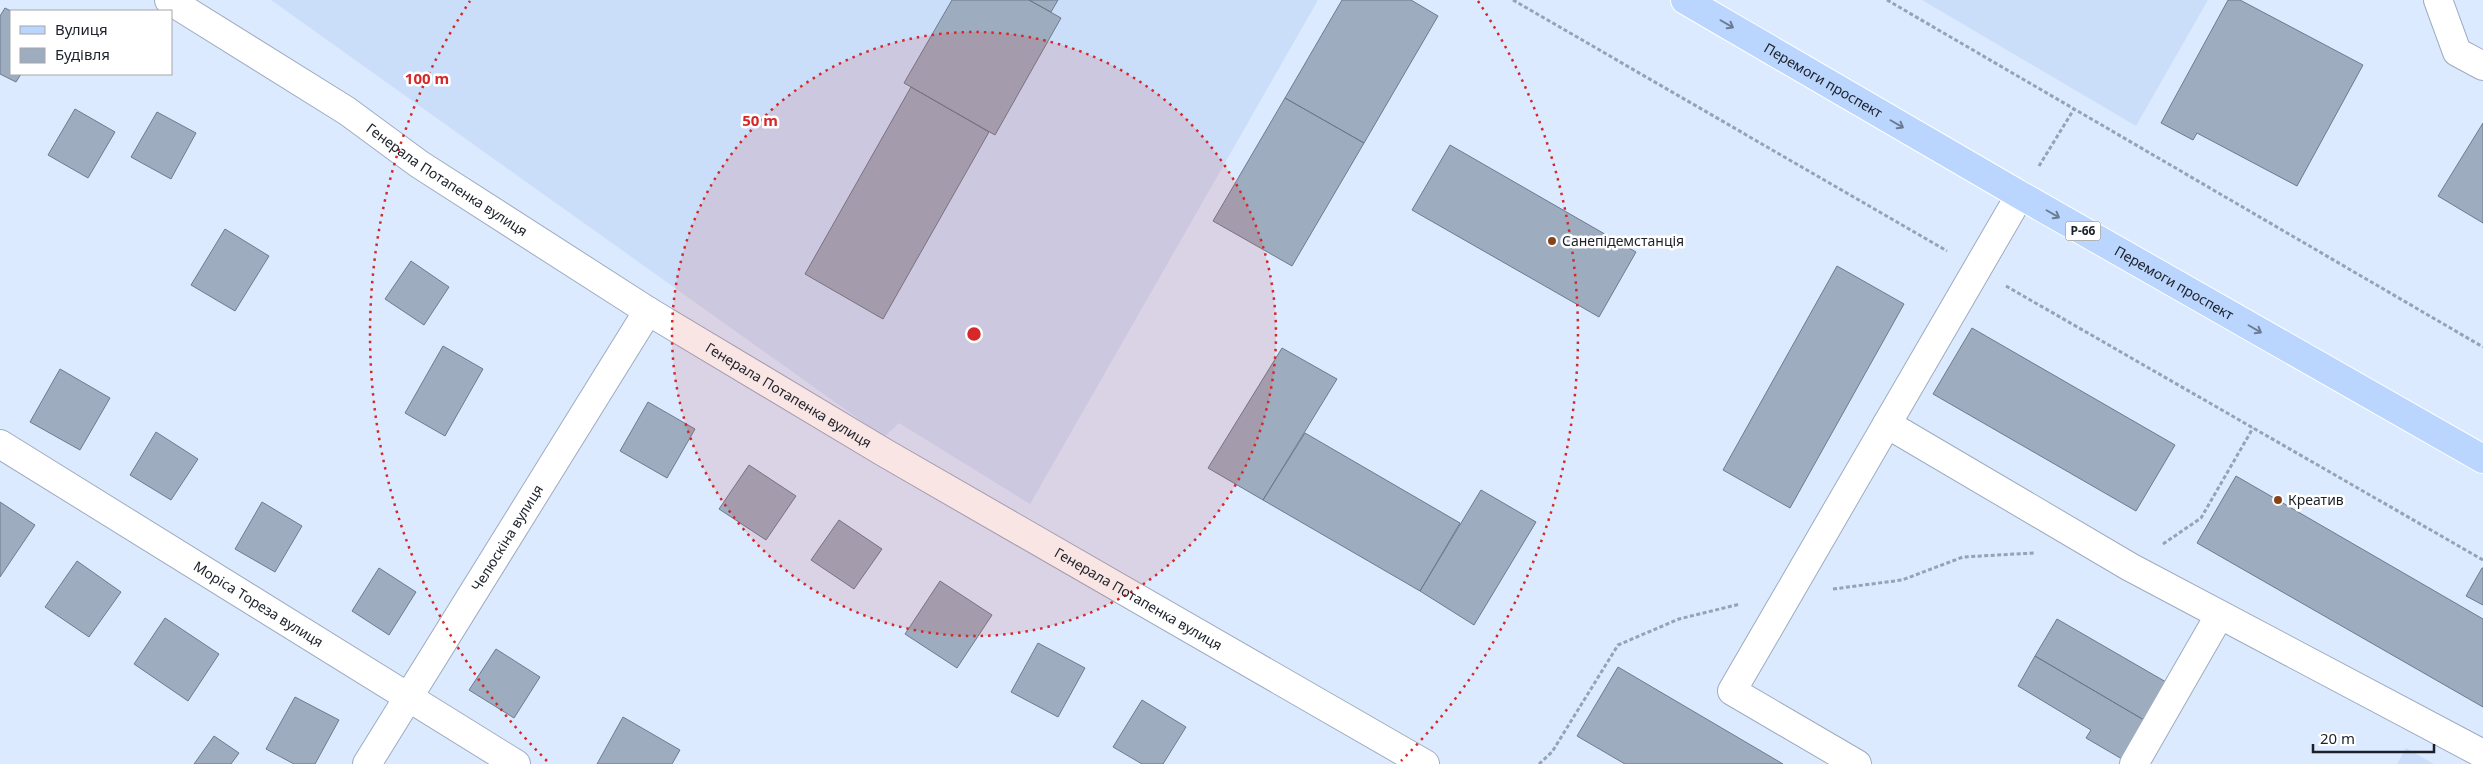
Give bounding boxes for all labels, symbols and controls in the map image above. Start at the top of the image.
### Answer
legend [10,10,172,75]
text: Вулиця [55,19,108,39]
one-way arrow [1719,20,1733,30]
street label: Перемоги проспект [1761,38,1887,122]
text: Будівля [55,44,110,64]
text: 100 m [405,68,449,88]
text: 50 m [742,110,778,130]
street label: Генерала Потапенка вулиця [363,118,531,240]
one-way arrow [1890,119,1904,129]
one-way arrow [2046,209,2061,219]
road number: Р-66 [2066,222,2100,240]
place label: Санепідемстанція [1562,231,1684,250]
marker: Санепідемстанція [1546,235,1558,247]
street label: Перемоги проспект [2111,241,2238,324]
centre of rings [965,325,983,343]
one-way arrow [2248,325,2262,335]
street label: Генерала Потапенка вулиця [702,338,875,452]
street label: Челюскіна вулиця [466,481,547,595]
place label: Креатив [2288,490,2344,509]
marker: Креатив [2272,494,2284,506]
street label: Генерала Потапенка вулиця [1051,543,1226,654]
street label: Моріса Тореза вулиця [190,556,327,651]
scale bar [2313,722,2434,754]
text: 20 m [2320,728,2355,748]

